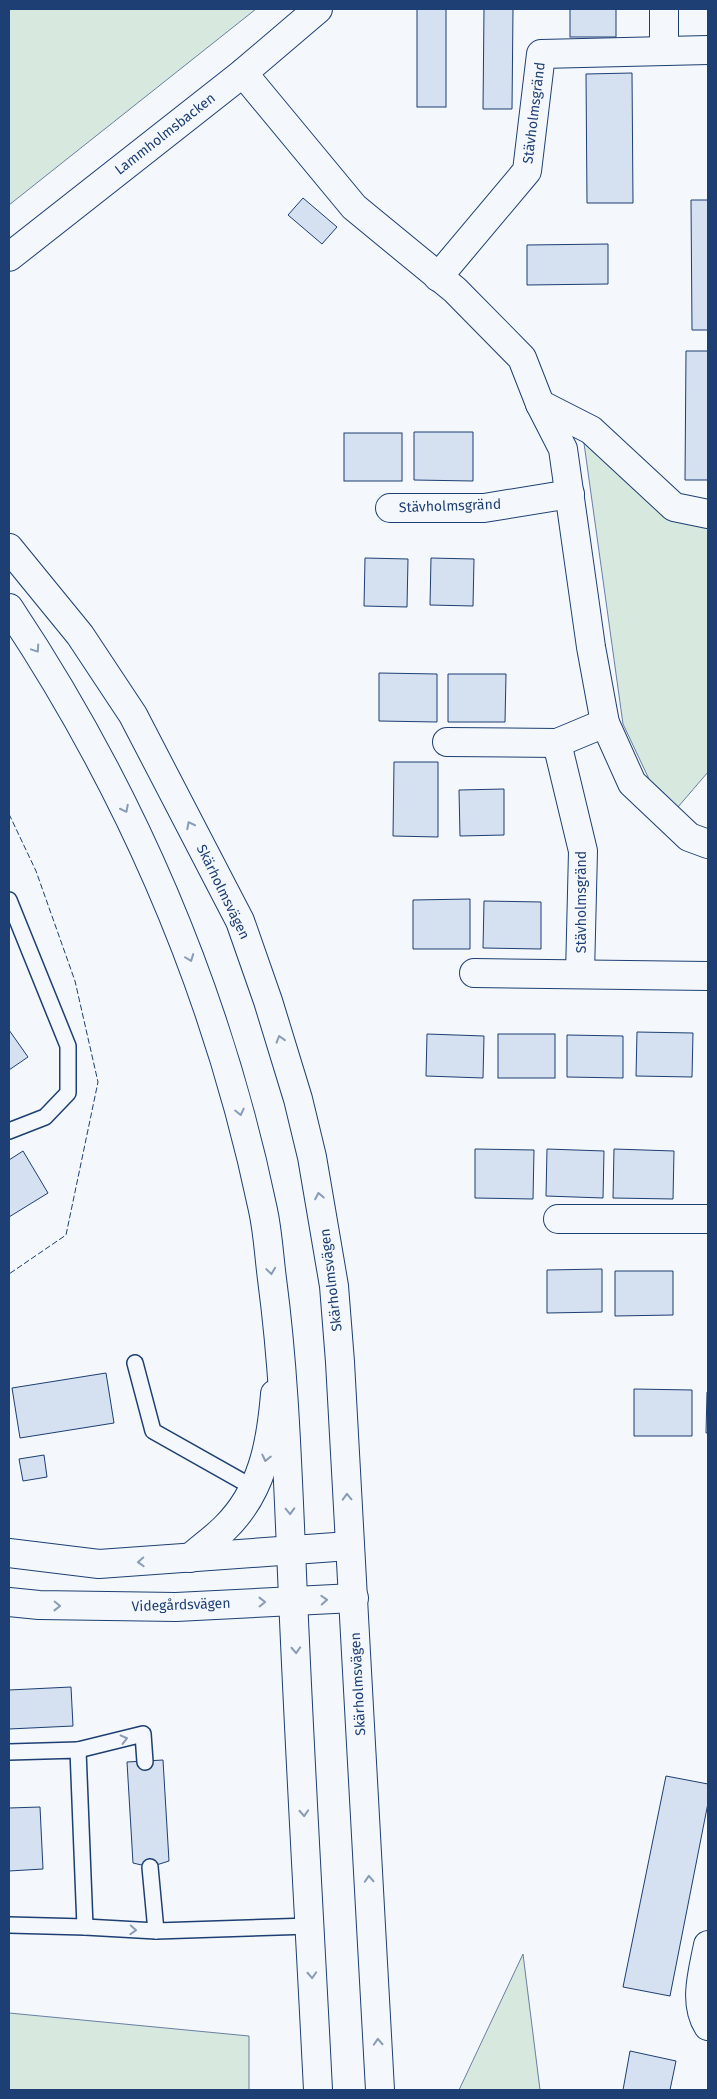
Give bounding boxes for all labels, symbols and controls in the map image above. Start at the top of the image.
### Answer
street label: Stävholmsgränd [519,61,549,165]
street label: Lammholmsbacken [111,89,219,179]
street label: Stävholmsgränd [399,496,501,516]
one-way arrow [30,643,39,652]
one-way arrow [119,804,129,813]
one-way arrow [186,821,196,830]
street label: Skärholmsvägen [193,842,253,942]
street label: Stävholmsgränd [573,851,590,953]
one-way arrow [184,953,194,961]
one-way arrow [275,1035,285,1043]
one-way arrow [234,1108,245,1117]
one-way arrow [315,1192,325,1200]
street label: Skärholmsvägen [316,1228,346,1332]
one-way arrow [266,1267,276,1276]
one-way arrow [261,1453,272,1462]
one-way arrow [342,1493,353,1501]
one-way arrow [284,1507,295,1515]
one-way arrow [137,1556,145,1567]
one-way arrow [320,1594,328,1605]
street label: Videgårdsvägen [131,1595,231,1615]
one-way arrow [258,1597,266,1608]
one-way arrow [54,1600,62,1611]
street label: Skärholmsvägen [347,1632,369,1736]
one-way arrow [291,1647,301,1655]
one-way arrow [120,1734,129,1745]
one-way arrow [299,1809,310,1817]
one-way arrow [364,1875,375,1883]
one-way arrow [130,1924,138,1935]
one-way arrow [307,1971,318,1979]
one-way arrow [372,2037,383,2045]

